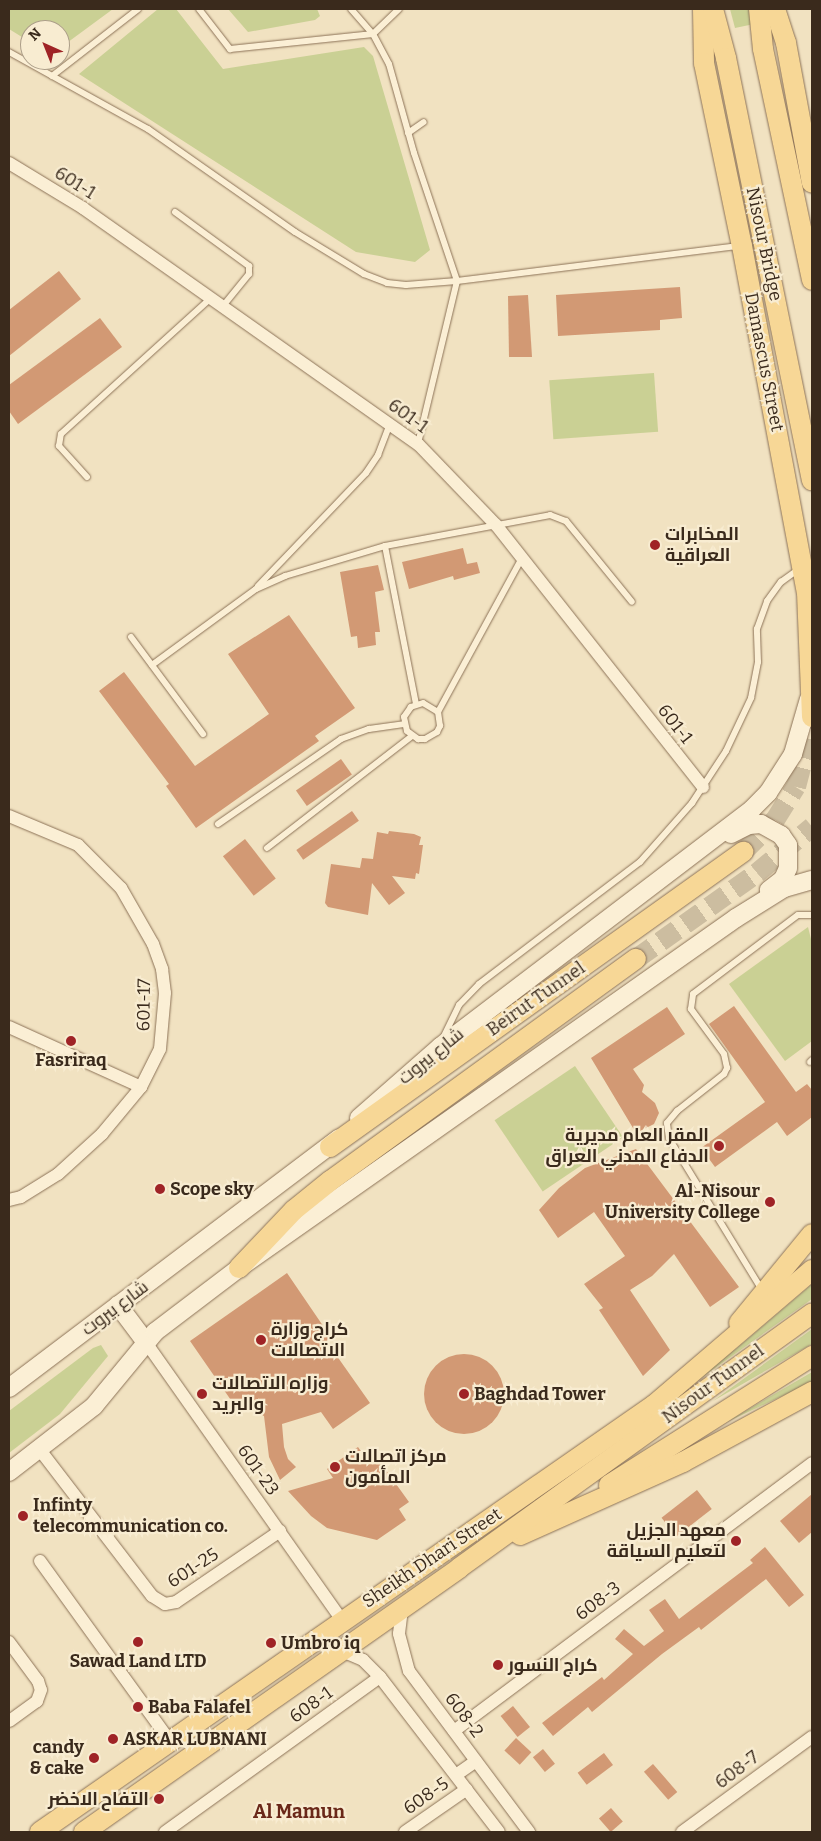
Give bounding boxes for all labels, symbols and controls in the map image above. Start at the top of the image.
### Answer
north arrow [20,20,70,70]
text: N [25,25,45,44]
street label: 601-1 [51,162,99,204]
street label: Nisour Bridge [741,185,787,303]
street label: Damascus Street [740,291,788,433]
street label: 601-1 [384,394,432,438]
place label: المخابرات العراقية [665,524,739,566]
marker: المخابرات العراقية [649,539,661,551]
street label: 601-1 [653,700,697,748]
street label: Beirut Tunnel [483,957,589,1041]
street label: 601-17 [133,978,155,1032]
street label: شارع بيروت [394,1023,468,1089]
marker: Fasriraq [65,1035,77,1047]
place label: Fasriraq [35,1049,107,1071]
place label: المقر العام مديرية الدفاع المدني العراق [545,1125,709,1168]
marker: المقر العام مديرية الدفاع المدني العراق [713,1140,725,1152]
place label: Scope sky [170,1178,254,1200]
place label: Al-Nisour University College [605,1181,760,1224]
marker: Scope sky [154,1183,166,1195]
marker: Al-Nisour University College [764,1196,776,1208]
street label: شارع بيروت [77,1276,153,1340]
place label: كراج وزارة الاتصالات [271,1319,348,1362]
marker: كراج وزارة الاتصالات [255,1334,267,1346]
street label: Nisour Tunnel [658,1340,768,1428]
place label: وزاره الاتصالات والبريد [212,1373,328,1416]
place label: Baghdad Tower [474,1383,606,1405]
marker: وزاره الاتصالات والبريد [196,1388,208,1400]
marker: Baghdad Tower [458,1388,470,1400]
street label: 601-23 [233,1440,283,1500]
place label: مركز اتصالات المأمون [345,1446,447,1488]
marker: مركز اتصالات المأمون [329,1461,341,1473]
place label: Infinty telecommunication co. [33,1495,228,1538]
street label: Sheikh Dhari Street [358,1503,506,1613]
marker: Infinty telecommunication co. [17,1510,29,1522]
place label: معهد الجزيل لتعليم السياقة [607,1520,726,1562]
marker: معهد الجزيل لتعليم السياقة [730,1535,742,1547]
street label: 601-25 [163,1544,223,1592]
street label: 608-3 [571,1577,625,1625]
place label: Umbro iq [281,1632,360,1654]
marker: Sawad Land LTD [132,1636,144,1648]
marker: Umbro iq [265,1637,277,1649]
place label: Sawad Land LTD [69,1650,207,1672]
place label: كراج النسور [508,1654,598,1676]
marker: كراج النسور [492,1659,504,1671]
street label: 608-1 [285,1682,337,1728]
street label: 608-2 [440,1688,488,1742]
place label: Baba Falafel [148,1696,251,1718]
marker: Baba Falafel [132,1701,144,1713]
place label: ASKAR LUBNANI [123,1728,267,1750]
marker: ASKAR LUBNANI [107,1733,119,1745]
place label: candy & cake [30,1737,84,1780]
street label: 608-7 [711,1747,763,1793]
marker: candy & cake [88,1752,100,1764]
street label: 608-5 [399,1773,453,1819]
place label: التفاح الاخضر [48,1788,149,1810]
marker: التفاح الاخضر [153,1793,165,1805]
district label: Al Mamun [253,1801,345,1823]

